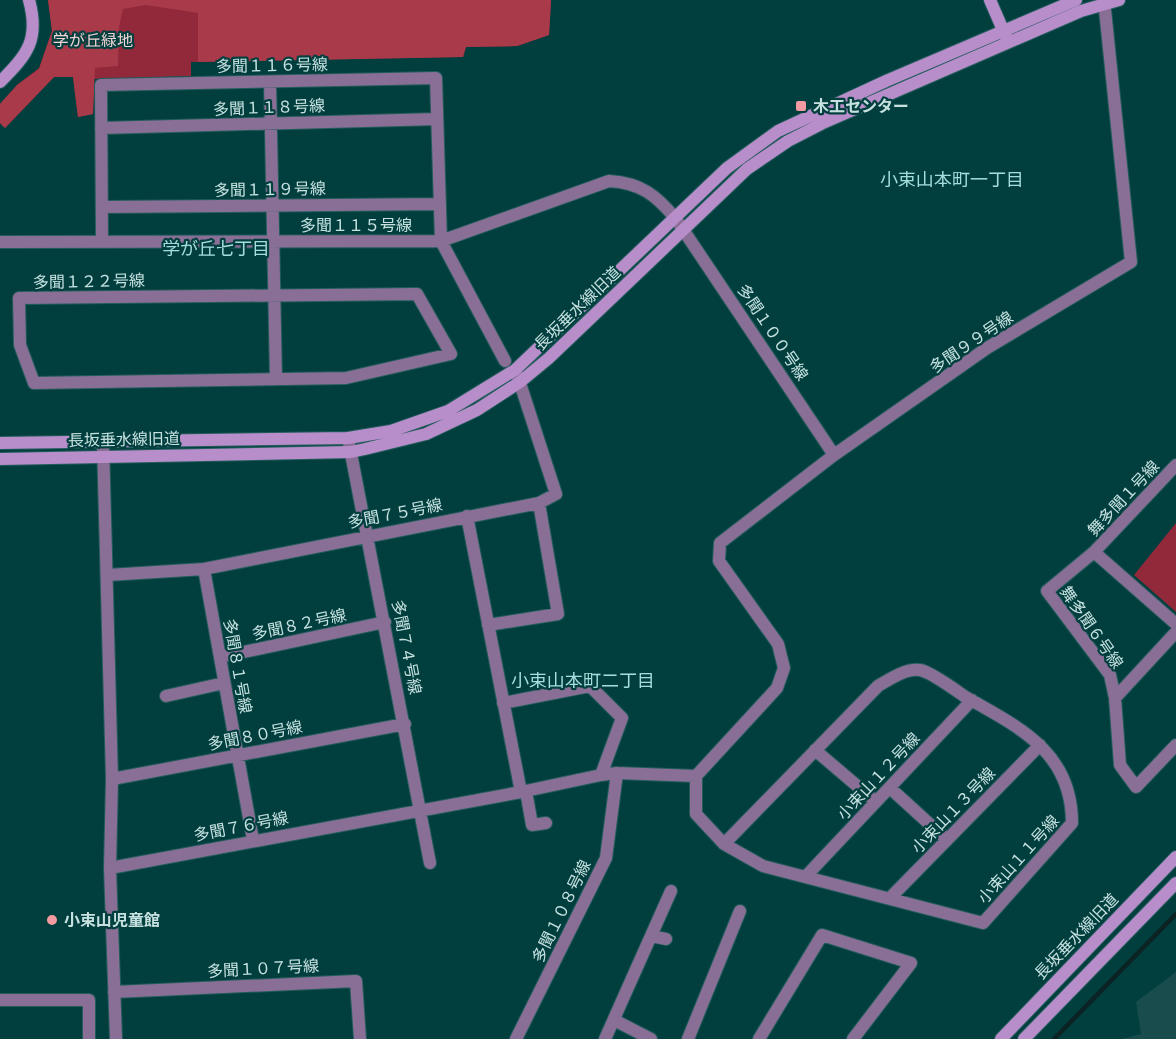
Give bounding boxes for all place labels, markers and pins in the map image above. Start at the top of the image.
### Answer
place label: 木工センター [813,95,909,117]
marker: 木工センター [794,99,808,113]
place label: 小束山児童館 [64,909,160,931]
marker: 小束山児童館 [45,913,59,927]

